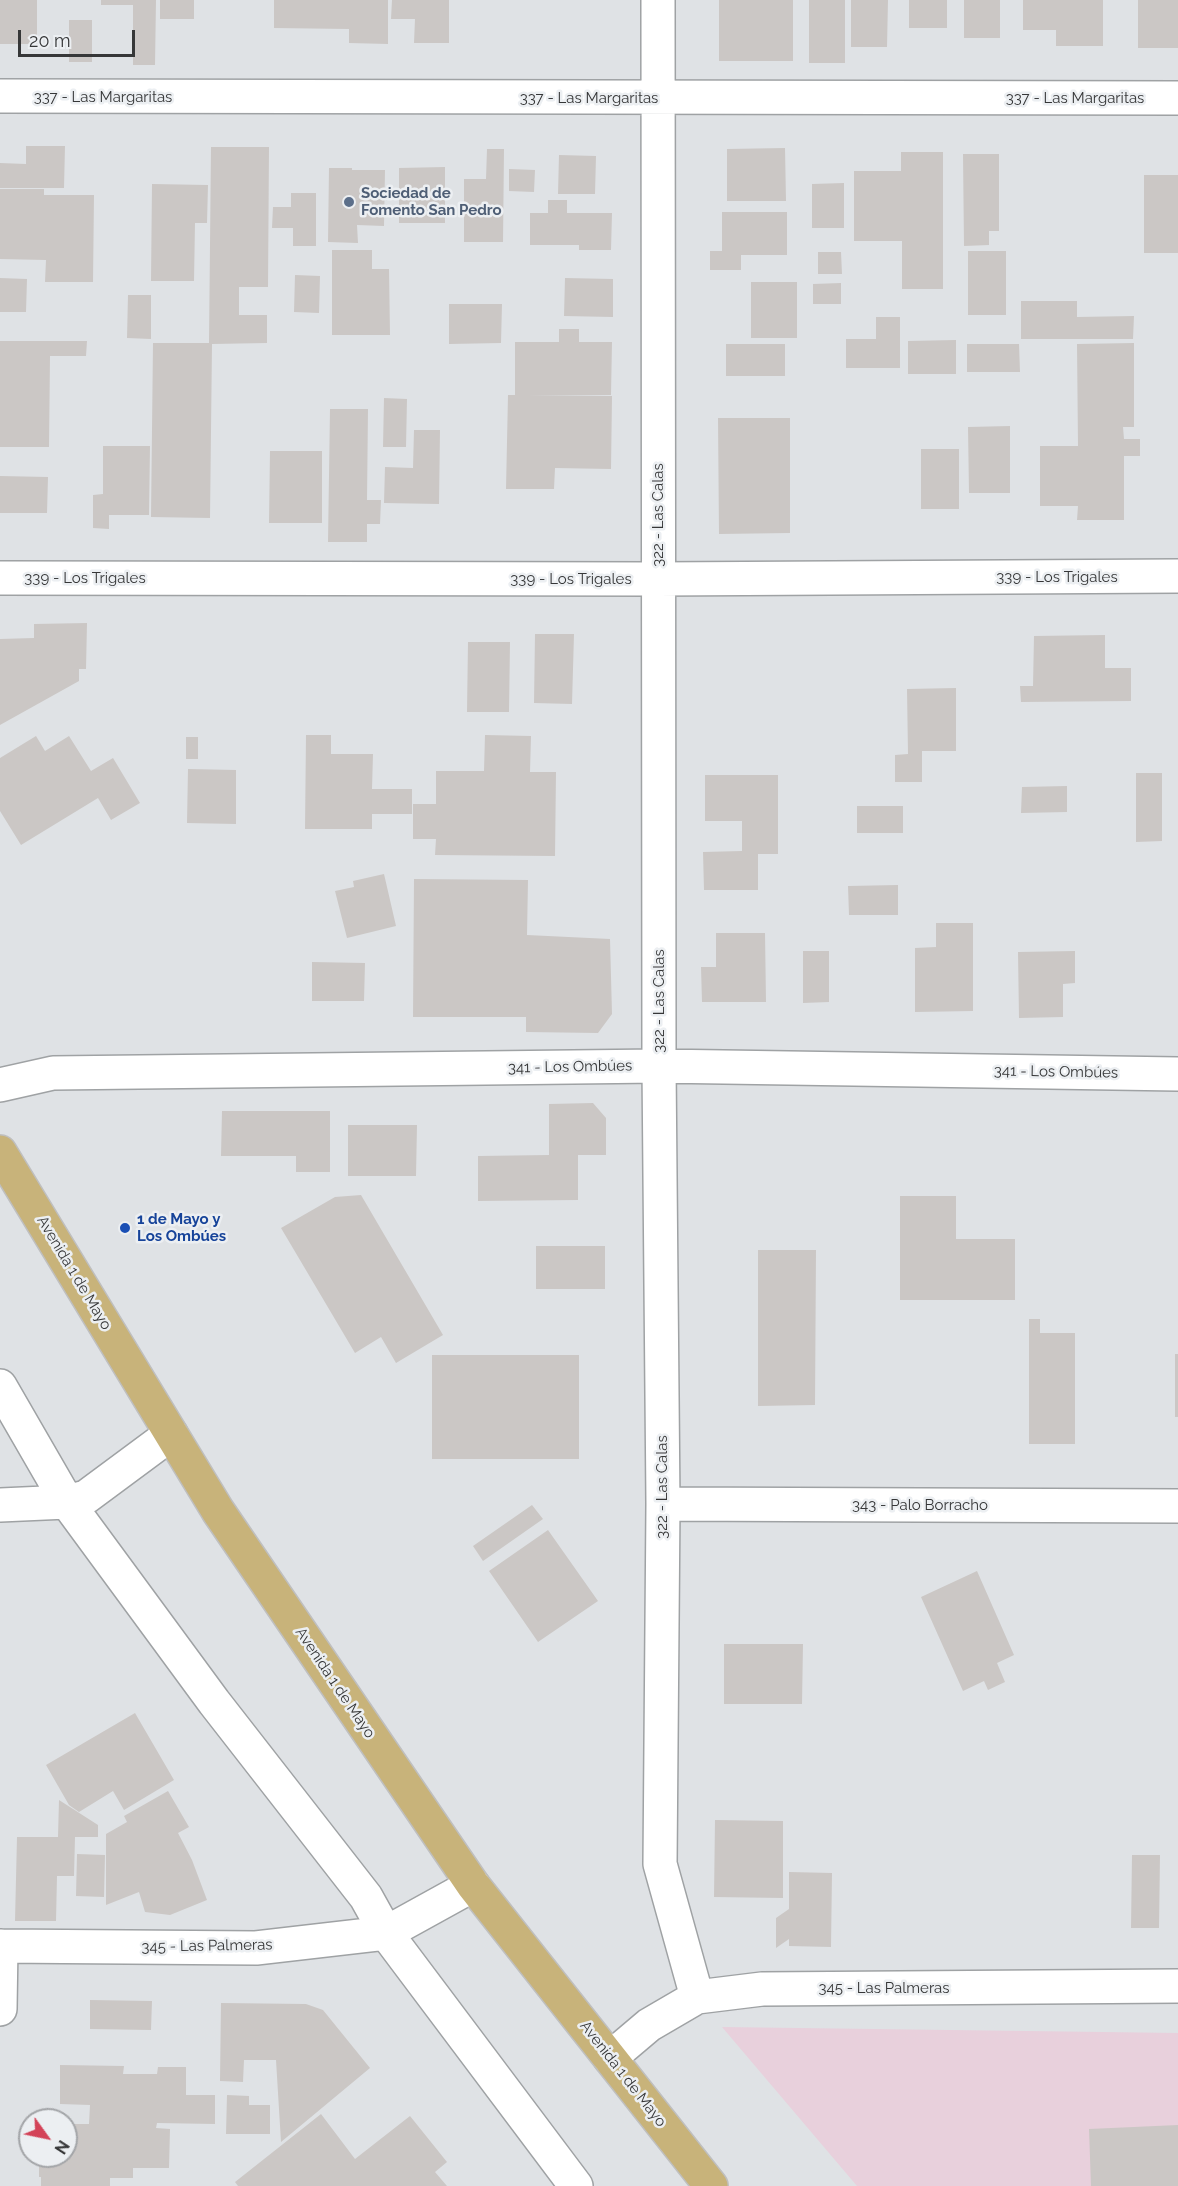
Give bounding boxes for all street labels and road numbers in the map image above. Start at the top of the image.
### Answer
street label: 337 - Las Margaritas [34,88,172,106]
street label: 337 - Las Margaritas [520,89,658,107]
street label: 337 - Las Margaritas [1006,89,1144,107]
street label: 322 - Las Calas [649,463,667,567]
street label: 339 - Los Trigales [996,568,1118,586]
street label: 339 - Los Trigales [24,569,146,587]
street label: 339 - Los Trigales [510,570,632,588]
street label: 322 - Las Calas [650,949,668,1053]
street label: 341 - Los Ombúes [508,1057,632,1077]
street label: 341 - Los Ombúes [994,1062,1118,1082]
street label: Avenida 1 de Mayo [33,1213,115,1333]
street label: 322 - Las Calas [653,1435,671,1539]
street label: 343 - Palo Borracho [852,1496,988,1514]
street label: Avenida 1 de Mayo [291,1624,379,1742]
street label: 345 - Las Palmeras [141,1936,273,1956]
street label: 345 - Las Palmeras [818,1979,950,1997]
street label: Avenida 1 de Mayo [576,2017,670,2131]

